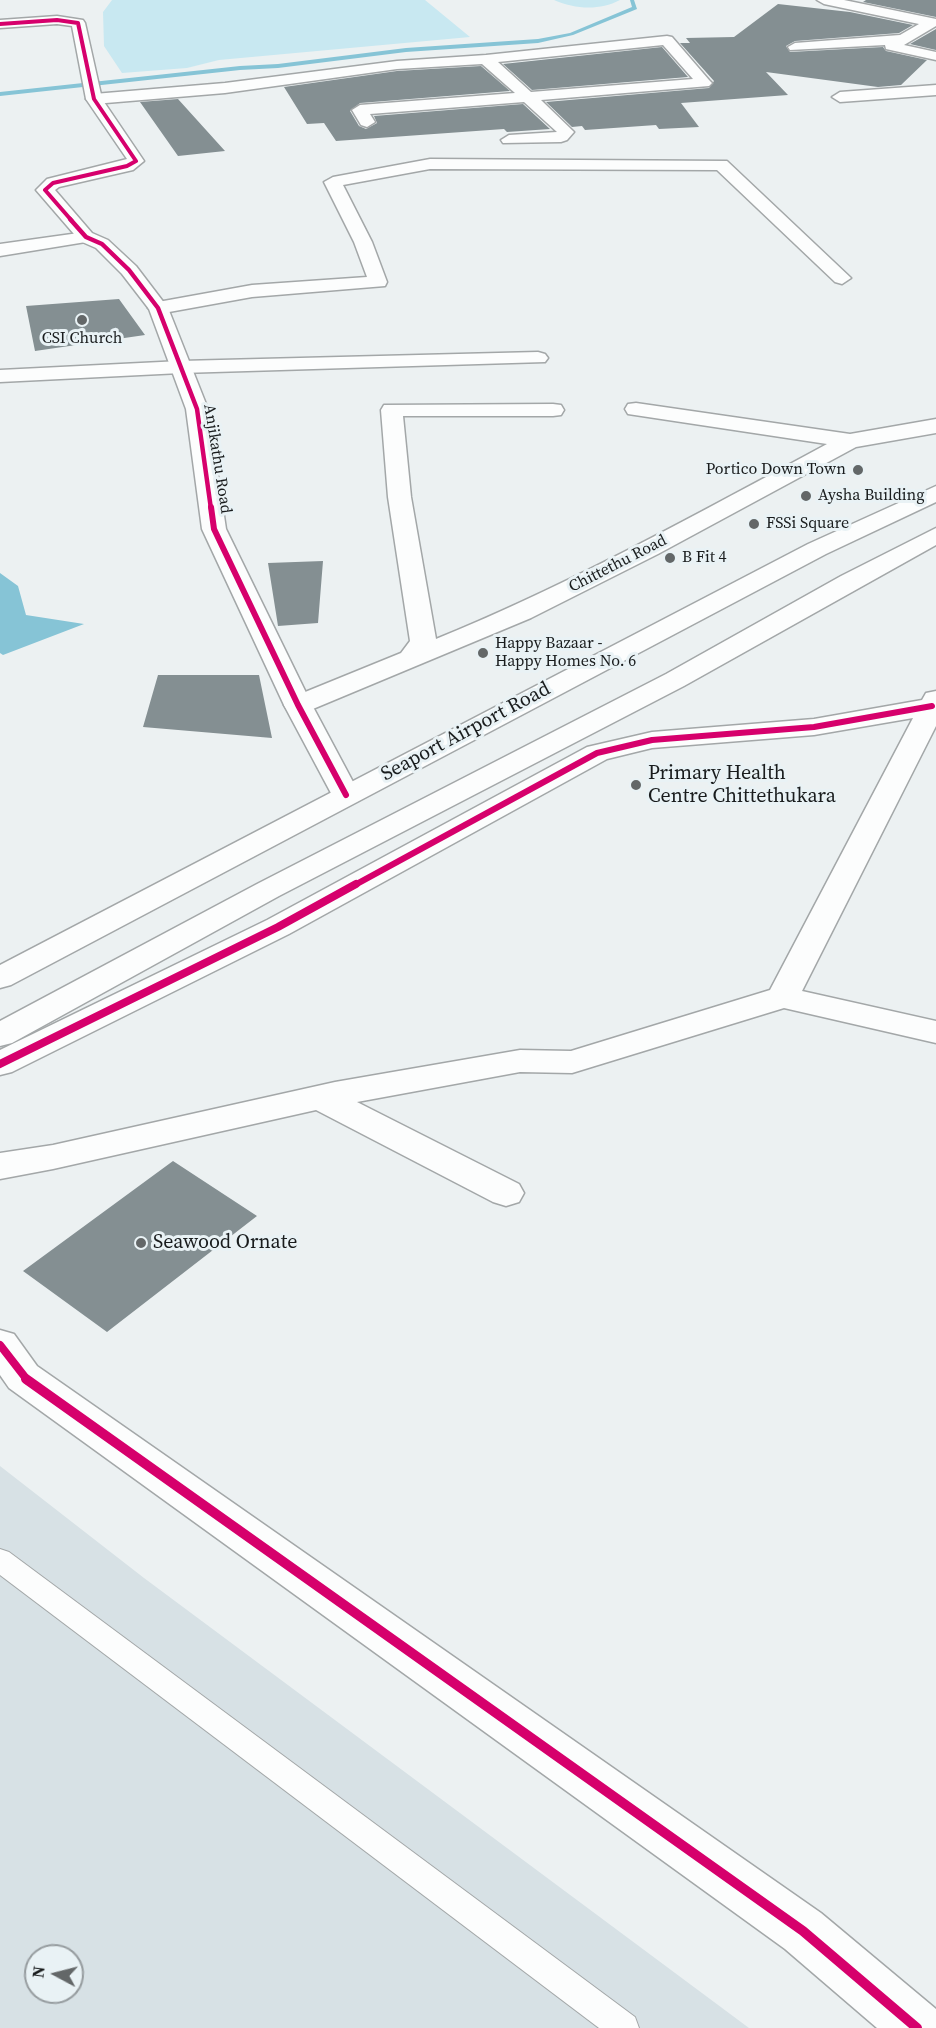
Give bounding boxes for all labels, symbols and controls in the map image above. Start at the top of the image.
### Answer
marker: CSI Church [75,313,89,327]
place label: CSI Church [42,329,122,349]
street label: Anjikathu Road [199,403,235,515]
place label: Portico Down Town [706,460,846,480]
marker: Portico Down Town [851,463,865,477]
place label: Aysha Building [818,486,925,506]
marker: Aysha Building [799,489,813,503]
place label: FSSi Square [766,514,849,534]
marker: FSSi Square [747,517,761,531]
street label: Chittethu Road [566,531,670,597]
place label: B Fit 4 [682,548,727,568]
marker: B Fit 4 [663,551,677,565]
place label: Happy Bazaar - Happy Homes No. 6 [495,634,636,672]
marker: Happy Bazaar - Happy Homes No. 6 [476,646,490,660]
street label: Seaport Airport Road [377,677,555,787]
place label: Primary Health Centre Chittethukara [648,762,836,809]
marker: Primary Health Centre Chittethukara [629,778,643,792]
place label: Seawood Ornate [153,1231,297,1255]
marker: Seawood Ornate [134,1236,148,1250]
north arrow [24,1944,84,2004]
text: N [26,1965,50,1979]

